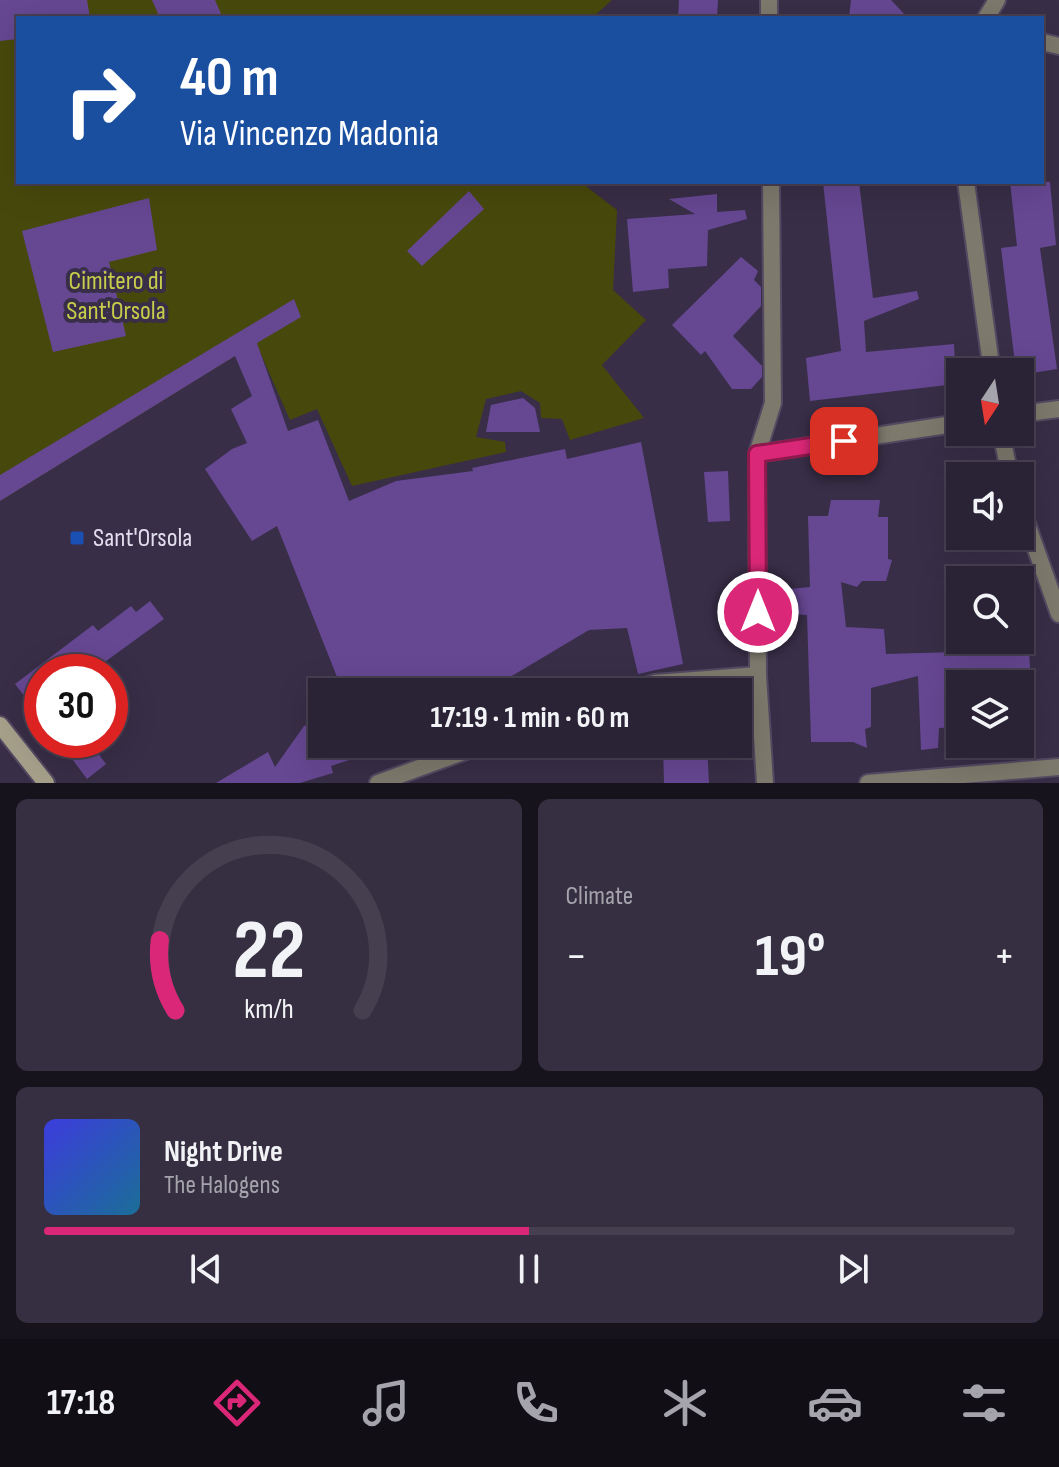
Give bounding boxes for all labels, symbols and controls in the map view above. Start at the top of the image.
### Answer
text: 40 m [180,45,279,112]
icon: right [48,48,152,152]
text: Via Vincenzo Madonia [180,113,439,156]
park label: Cimitero di Sant'Orsola [66,266,166,327]
north arrow [946,358,1034,446]
map controls [946,358,1034,758]
pin [810,407,878,475]
icon: arrive [822,419,866,463]
button: sound [946,462,1034,550]
place label: Sant'Orsola [93,523,192,554]
marker: Sant'Orsola [68,529,86,547]
button: search [946,566,1034,654]
position arrow [716,570,800,654]
speed limit sign: 30 [24,654,128,758]
button: layers [946,670,1034,758]
text: 17:19 · 1 min · 60 m [431,700,630,736]
text: Climate [566,881,633,912]
text: 22 [232,902,305,1002]
text: 19° [755,921,826,993]
text: − [566,930,587,983]
text: + [993,930,1015,983]
text: km/h [244,992,293,1027]
text: Night Drive [164,1134,283,1170]
text: The Halogens [164,1170,280,1201]
icon: previous [184,1247,228,1291]
icon: pause [507,1247,551,1291]
icon: next [831,1247,875,1291]
icon: directions [209,1375,265,1431]
icon: music [358,1375,414,1431]
icon: phone [508,1375,564,1431]
icon: climate [657,1375,713,1431]
icon: car [807,1375,863,1431]
icon: filters [956,1375,1012,1431]
text: 17:18 [47,1382,115,1425]

